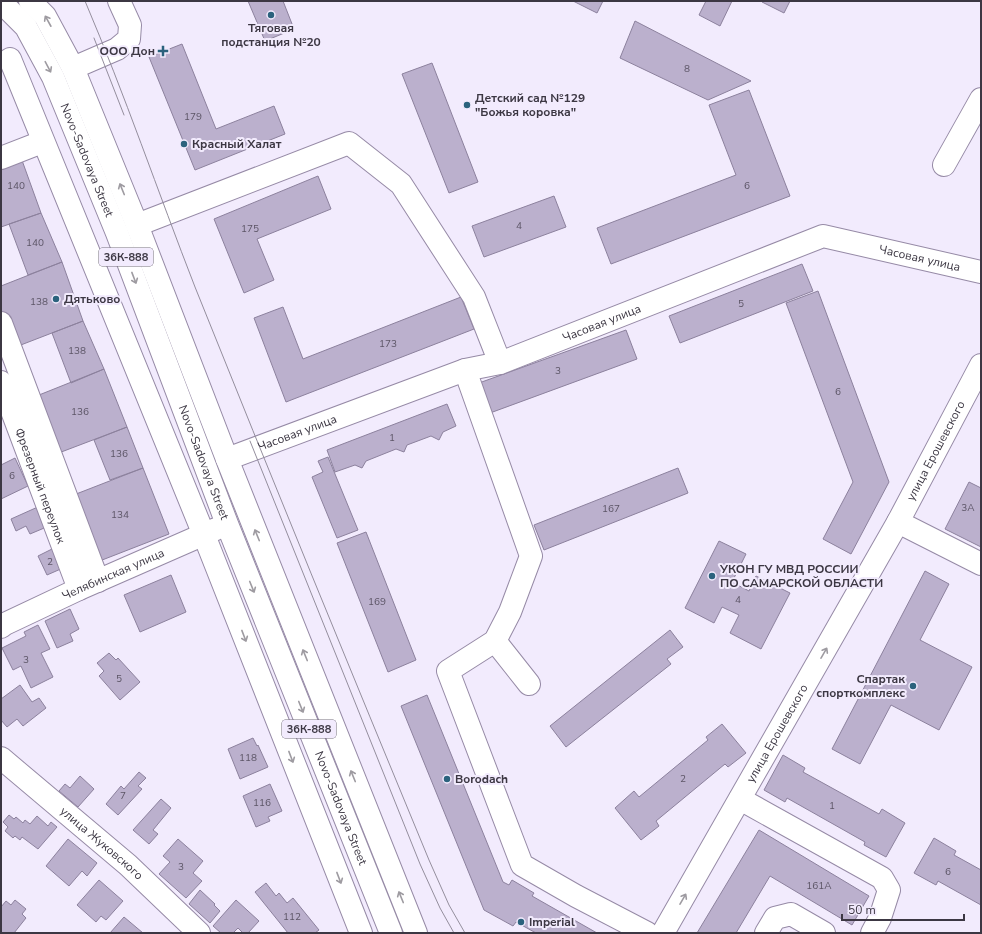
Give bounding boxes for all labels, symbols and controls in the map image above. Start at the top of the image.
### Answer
marker: Тяговая подстанция №20 [266,10,276,20]
one-way arrow [43,15,51,27]
place label: Тяговая подстанция №20 [221,20,321,50]
place label: ООО Дон [100,43,155,59]
marker: ООО Дон [158,46,168,56]
one-way arrow [45,61,52,73]
house number: 8 [684,62,690,76]
place label: Детский сад №129 "Божья коровка" [475,90,585,120]
marker: Детский сад №129 "Божья коровка" [462,100,472,110]
street label: Novo-Sadovaya Street [57,101,118,220]
house number: 179 [184,110,202,124]
place label: Красный Халат [192,136,282,152]
marker: Красный Халат [179,139,189,149]
house number: 140 [7,179,25,193]
house number: 6 [744,179,750,193]
one-way arrow [118,183,125,195]
house number: 4 [516,219,522,233]
house number: 175 [241,222,259,236]
house number: 140 [26,236,44,250]
street label: Часовая улица [877,241,962,275]
road number: 36К-888 [99,248,153,266]
one-way arrow [130,272,138,284]
place label: Дятьково [64,291,120,307]
marker: Дятьково [51,294,61,304]
house number: 138 [30,295,48,309]
house number: 5 [738,297,744,311]
street label: Часовая улица [560,300,643,346]
house number: 173 [379,337,397,351]
house number: 138 [68,344,86,358]
house number: 3 [555,364,561,378]
house number: 6 [835,385,841,399]
street label: улица Ерошевского [903,398,969,504]
street label: Novo-Sadovaya Street [175,403,233,523]
house number: 136 [71,405,89,419]
street label: Часовая улица [255,411,339,455]
street label: Фрезерный переулок [11,426,69,547]
house number: 1 [389,431,395,445]
house number: 136 [110,447,128,461]
house number: 6 [9,469,15,483]
house number: 3А [961,501,975,515]
house number: 167 [602,502,620,516]
house number: 134 [111,508,129,522]
one-way arrow [253,529,261,541]
street label: Челябинская улица [59,545,167,604]
house number: 2 [47,555,53,569]
place label: УКОН ГУ МВД РОССИИ ПО САМАРСКОЙ ОБЛАСТИ [719,561,883,591]
marker: УКОН ГУ МВД РОССИИ ПО САМАРСКОЙ ОБЛАСТИ [707,571,717,581]
one-way arrow [249,580,257,592]
house number: 4 [735,593,741,607]
house number: 169 [368,595,386,609]
one-way arrow [240,630,248,642]
one-way arrow [820,647,828,659]
one-way arrow [301,650,309,662]
house number: 3 [23,653,29,667]
place label: Спартак спорткомплекс [816,671,905,701]
house number: 5 [116,672,122,686]
street label: улица Ерошевского [743,681,812,785]
marker: Спартак спорткомплекс [908,681,918,691]
one-way arrow [297,701,305,713]
road number: 36К-888 [282,720,336,738]
street label: Novo-Sadovaya Street [311,749,371,868]
house number: 118 [239,751,257,765]
one-way arrow [288,751,296,763]
one-way arrow [349,771,357,783]
place label: Borodach [455,771,508,787]
house number: 2 [680,772,686,786]
marker: Borodach [442,774,452,784]
house number: 7 [120,789,126,803]
house number: 116 [253,796,271,810]
house number: 1 [829,799,835,813]
street label: улица Жуковского [57,803,147,884]
house number: 3 [178,860,184,874]
house number: 6 [945,865,951,879]
one-way arrow [336,872,343,884]
house number: 161А [806,879,832,893]
one-way arrow [397,892,405,904]
one-way arrow [679,893,687,905]
scale bar [842,896,964,922]
text: 50 m [848,902,876,918]
house number: 112 [283,910,301,924]
place label: Imperial [529,914,575,930]
marker: Imperial [516,917,526,927]

